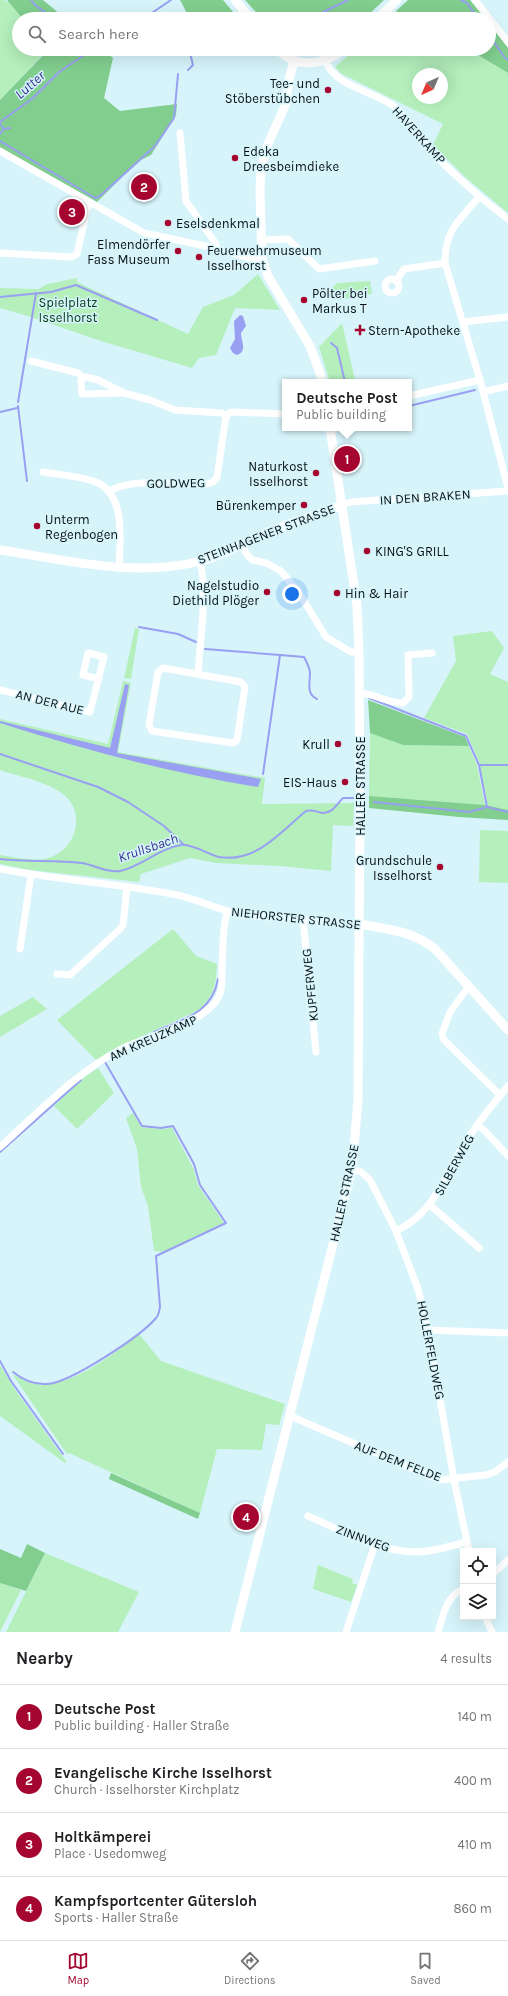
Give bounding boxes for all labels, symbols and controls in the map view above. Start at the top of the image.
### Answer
search box [12,12,496,56]
icon: search [26,23,48,45]
text: Search here [58,25,139,43]
water label: Lutter [11,67,49,103]
north arrow [412,68,448,104]
place label: Tee- und Stöberstübchen [225,76,320,106]
marker: Tee- und Stöberstübchen [323,85,333,95]
street label: HAVERKAMP [389,103,449,167]
place label: Edeka Dreesbeimdieke [243,144,339,174]
marker: Edeka Dreesbeimdieke [230,153,240,163]
pin: 2 [131,172,157,202]
pin: 3 [59,197,85,227]
place label: Eselsdenkmal [176,216,260,231]
marker: Eselsdenkmal [163,218,173,228]
place label: Elmendörfer Fass Museum [87,237,170,267]
place label: Feuerwehrmuseum Isselhorst [207,243,322,273]
marker: Elmendörfer Fass Museum [173,246,183,256]
marker: Feuerwehrmuseum Isselhorst [194,252,204,262]
place label: Pölter bei Markus T [312,286,368,316]
park label: Spielplatz Isselhorst [38,295,98,325]
marker: Pölter bei Markus T [299,295,309,305]
place label: Stern-Apotheke [368,323,460,338]
marker: Stern-Apotheke [355,325,365,335]
popup [282,379,412,431]
text: Deutsche Post [296,389,398,407]
text: Public building [296,407,386,422]
pin: 1 [334,444,360,474]
place label: Naturkost Isselhorst [248,459,308,489]
marker: Naturkost Isselhorst [311,468,321,478]
street label: GOLDWEG [147,475,205,491]
street label: IN DEN BRAKEN [379,486,471,508]
place label: Bürenkemper [216,498,296,513]
marker: Bürenkemper [299,500,309,510]
street label: STEINHAGENER STRASSE [195,501,337,567]
place label: Unterm Regenbogen [45,512,118,542]
marker: Unterm Regenbogen [32,521,42,531]
place label: KING'S GRILL [375,544,449,559]
marker: KING'S GRILL [362,546,372,556]
place label: Nagelstudio Diethild Plöger [172,578,259,608]
your location [282,584,302,604]
place label: Hin & Hair [345,586,408,601]
marker: Nagelstudio Diethild Plöger [262,587,272,597]
marker: Hin & Hair [332,588,342,598]
street label: AN DER AUE [14,686,86,718]
street label: HALLER STRASSE [353,736,368,836]
place label: Krull [302,737,330,752]
marker: Krull [333,739,343,749]
place label: EIS-Haus [283,775,337,790]
marker: EIS-Haus [340,777,350,787]
water label: Krullsbach [116,830,180,866]
place label: Grundschule Isselhorst [356,853,432,883]
marker: Grundschule Isselhorst [435,862,445,872]
street label: NIEHORSTER STRASSE [230,904,362,932]
street label: KUPFERWEG [299,948,321,1022]
street label: AM KREUZKAMP [107,1012,199,1064]
street label: SILBERWEG [431,1132,477,1198]
street label: HALLER STRASSE [326,1143,362,1243]
street label: HOLLERFELDWEG [414,1299,448,1401]
street label: AUF DEM FELDE [352,1438,444,1484]
pin: 4 [233,1502,259,1532]
street label: ZINNWEG [334,1521,392,1555]
map controls [460,1548,496,1620]
button: locate [460,1548,496,1584]
button: layers [460,1584,496,1620]
text: Nearby [16,1648,73,1668]
text: 4 results [440,1651,492,1666]
text: Deutsche Post [54,1700,156,1718]
text: 1 [27,1709,31,1724]
text: 140 m [457,1709,492,1724]
text: Public building · Haller Straße [54,1718,229,1733]
text: Evangelische Kirche Isselhorst [54,1764,272,1782]
text: 2 [25,1773,33,1788]
text: 400 m [454,1773,492,1788]
text: Church · Isselhorster Kirchplatz [54,1782,239,1797]
text: Holtkämperei [54,1828,151,1846]
text: 3 [25,1837,33,1852]
text: 410 m [457,1837,492,1852]
text: Place · Usedomweg [54,1846,166,1861]
text: Kampfsportcenter Gütersloh [54,1892,257,1910]
text: 4 [25,1901,33,1916]
text: 860 m [454,1901,492,1916]
text: Sports · Haller Straße [54,1910,178,1925]
tab: Map [67,1950,89,1987]
tab: Directions [224,1950,276,1987]
tab: Saved [410,1950,441,1987]

